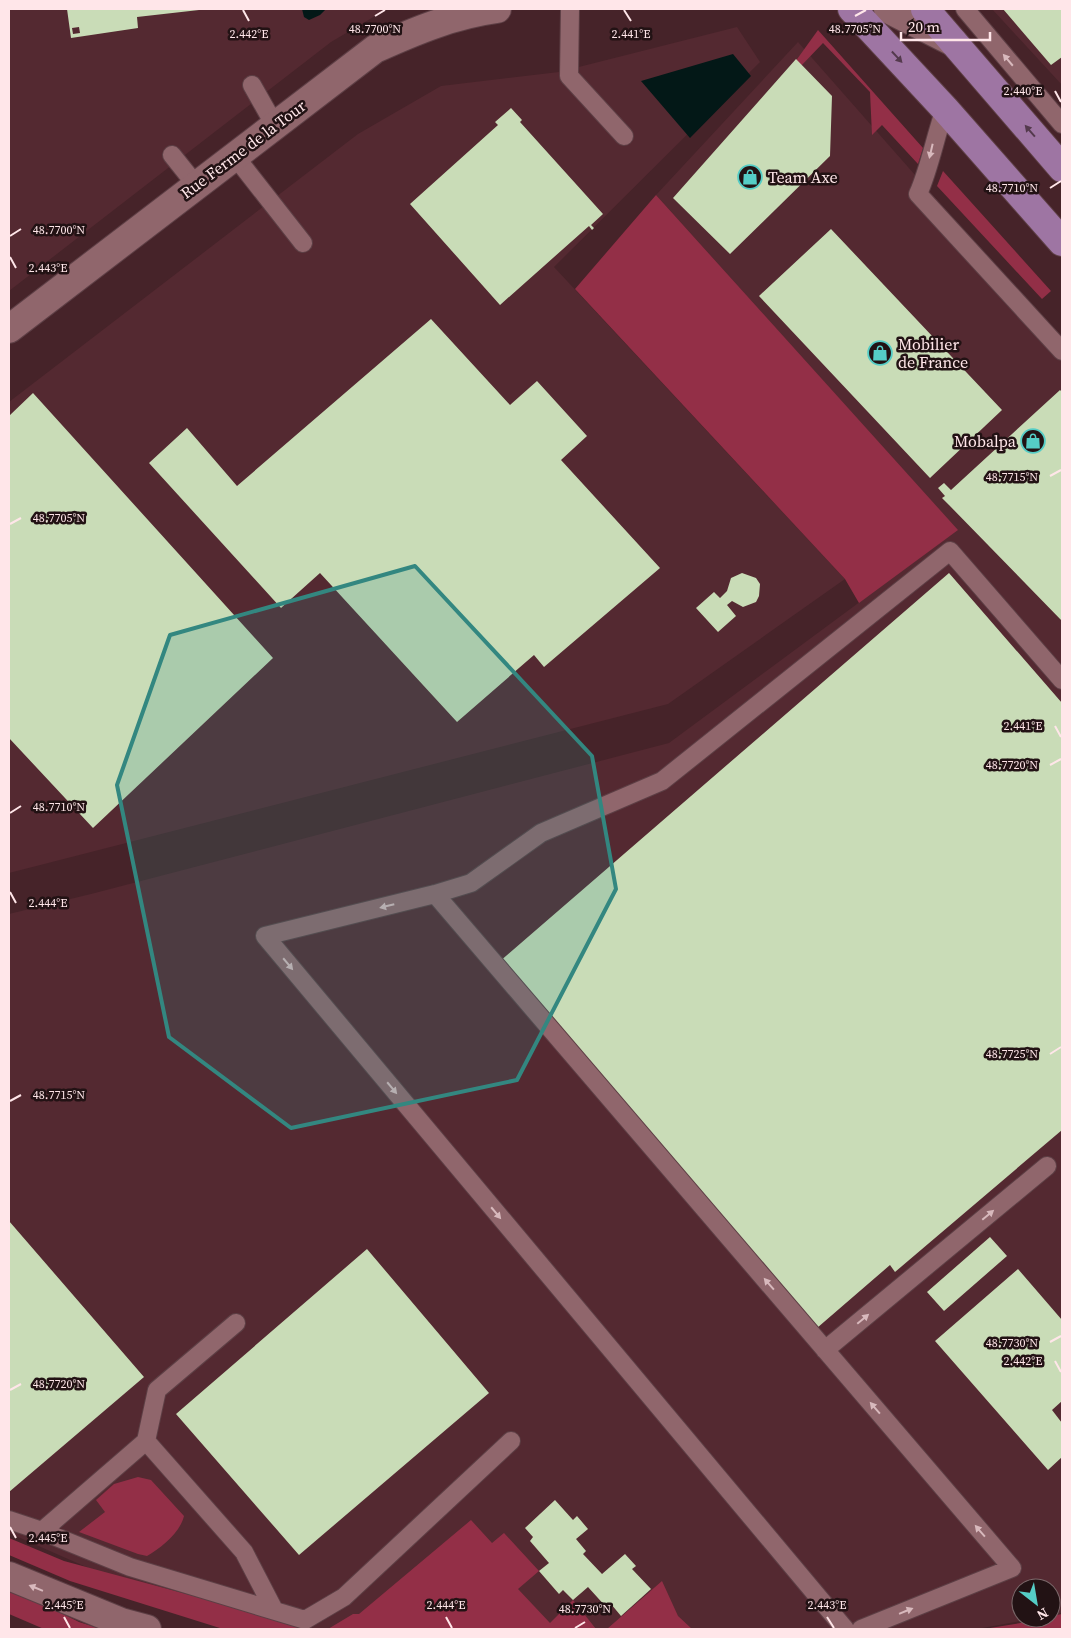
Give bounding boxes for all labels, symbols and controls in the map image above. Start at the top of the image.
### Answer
scale bar [901,10,990,42]
text: 20 m [908,16,940,37]
text: 48.7700°N [349,21,401,37]
text: 48.7705°N [829,21,881,37]
text: 2.442°E [230,26,268,42]
text: 2.441°E [612,26,650,42]
one-way arrow [891,51,903,63]
one-way arrow [1003,54,1014,67]
text: 2.440°E [1004,83,1042,99]
street label: Rue Ferme de la Tour [176,94,310,203]
one-way arrow [1025,125,1036,138]
one-way arrow [927,144,935,159]
shop icon: Team Axe [737,164,763,190]
place label: Team Axe [768,166,838,188]
text: 48.7710°N [986,180,1038,196]
text: 48.7700°N [33,222,85,238]
text: 2.443°E [29,260,67,276]
place label: Mobilier de France [898,333,968,373]
shop icon: Mobilier de France [867,340,893,366]
shop icon: Mobalpa [1020,428,1046,454]
place label: Mobalpa [954,430,1017,452]
text: 48.7715°N [986,469,1038,485]
text: 48.7705°N [33,510,85,526]
text: 2.441°E [1004,718,1042,734]
text: 48.7720°N [986,757,1038,773]
text: 48.7710°N [33,799,85,815]
text: 2.444°E [29,895,67,911]
one-way arrow [380,902,395,910]
one-way arrow [282,957,294,969]
text: 48.7725°N [986,1046,1038,1062]
one-way arrow [387,1081,398,1094]
text: 48.7715°N [33,1087,85,1103]
one-way arrow [491,1206,502,1219]
one-way arrow [981,1209,993,1221]
one-way arrow [763,1279,775,1291]
one-way arrow [856,1313,869,1324]
text: 48.7730°N [986,1335,1038,1351]
text: 2.442°E [1004,1353,1042,1369]
text: 48.7720°N [33,1376,85,1392]
one-way arrow [869,1401,880,1414]
one-way arrow [975,1525,986,1538]
text: 2.445°E [29,1530,67,1546]
north arrow [1011,1578,1061,1628]
one-way arrow [29,1583,43,1591]
text: 2.445°E [45,1597,83,1613]
text: 2.444°E [427,1597,465,1613]
text: 2.443°E [808,1597,846,1613]
text: 48.7730°N [559,1601,611,1617]
text: N [1033,1603,1052,1625]
one-way arrow [899,1606,913,1614]

